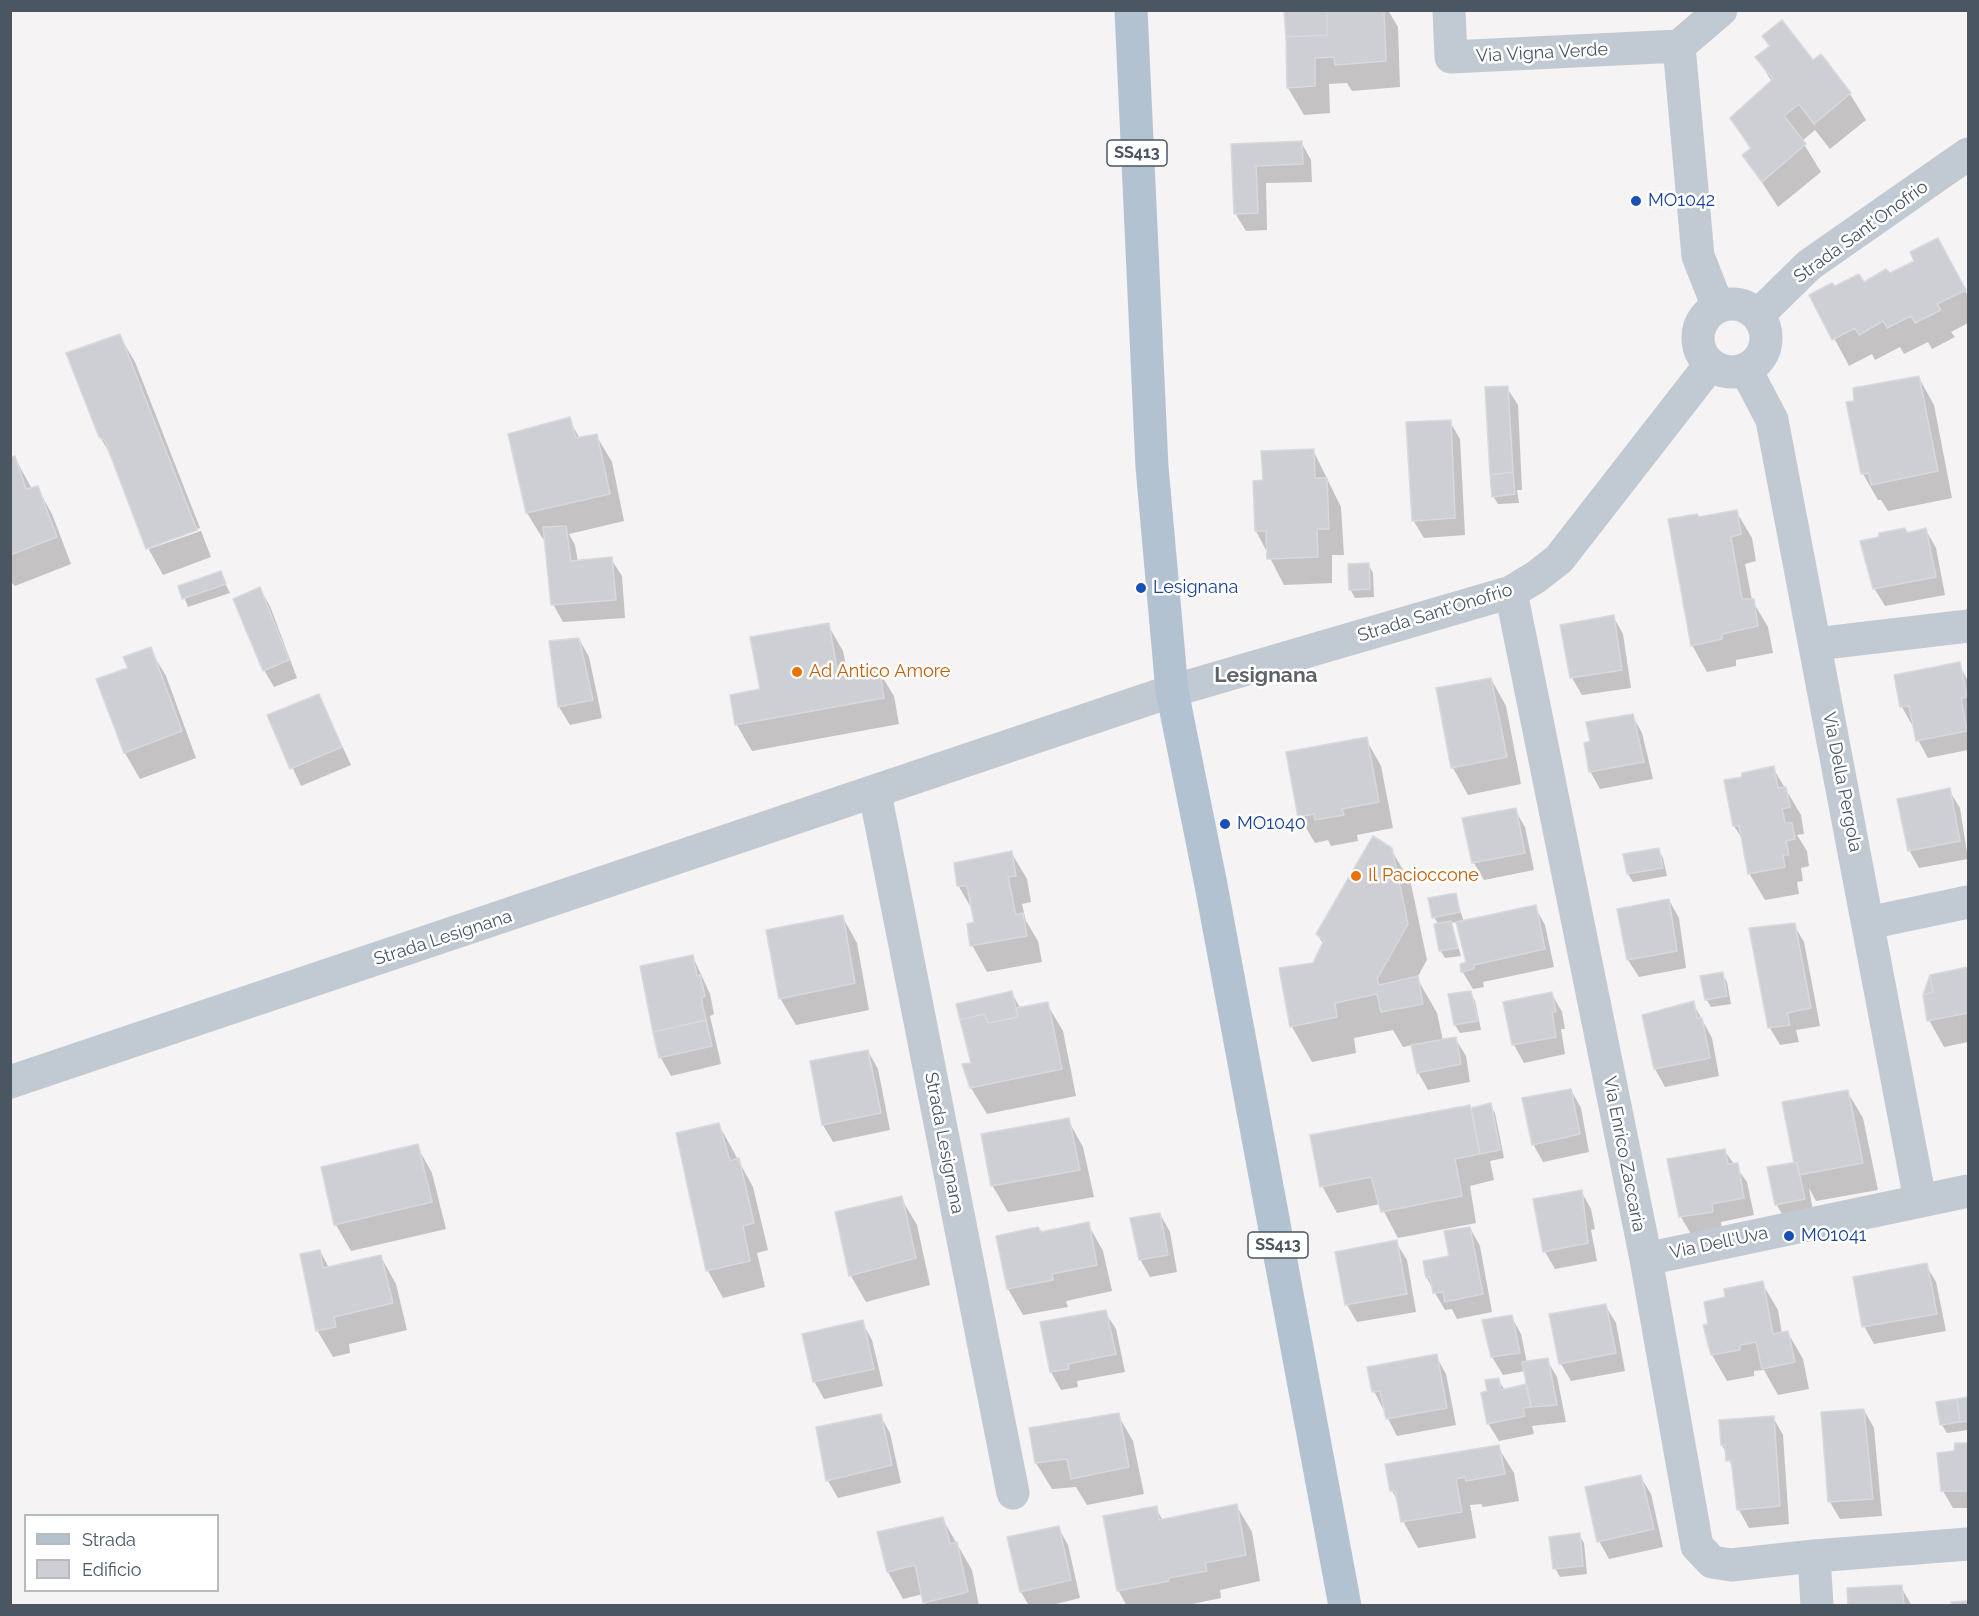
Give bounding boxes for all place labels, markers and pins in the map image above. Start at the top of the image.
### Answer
place label: MO1042 [1648,190,1715,212]
marker: MO1042 [1629,194,1643,208]
place label: Lesignana [1153,577,1238,599]
marker: Lesignana [1134,581,1148,595]
place label: Ad Antico Amore [809,661,950,683]
marker: Ad Antico Amore [790,665,804,679]
place label: MO1040 [1237,813,1306,835]
marker: MO1040 [1218,817,1232,831]
place label: Il Pacioccone [1368,865,1479,887]
marker: Il Pacioccone [1349,869,1363,883]
place label: MO1041 [1801,1225,1867,1247]
marker: MO1041 [1782,1229,1796,1243]

